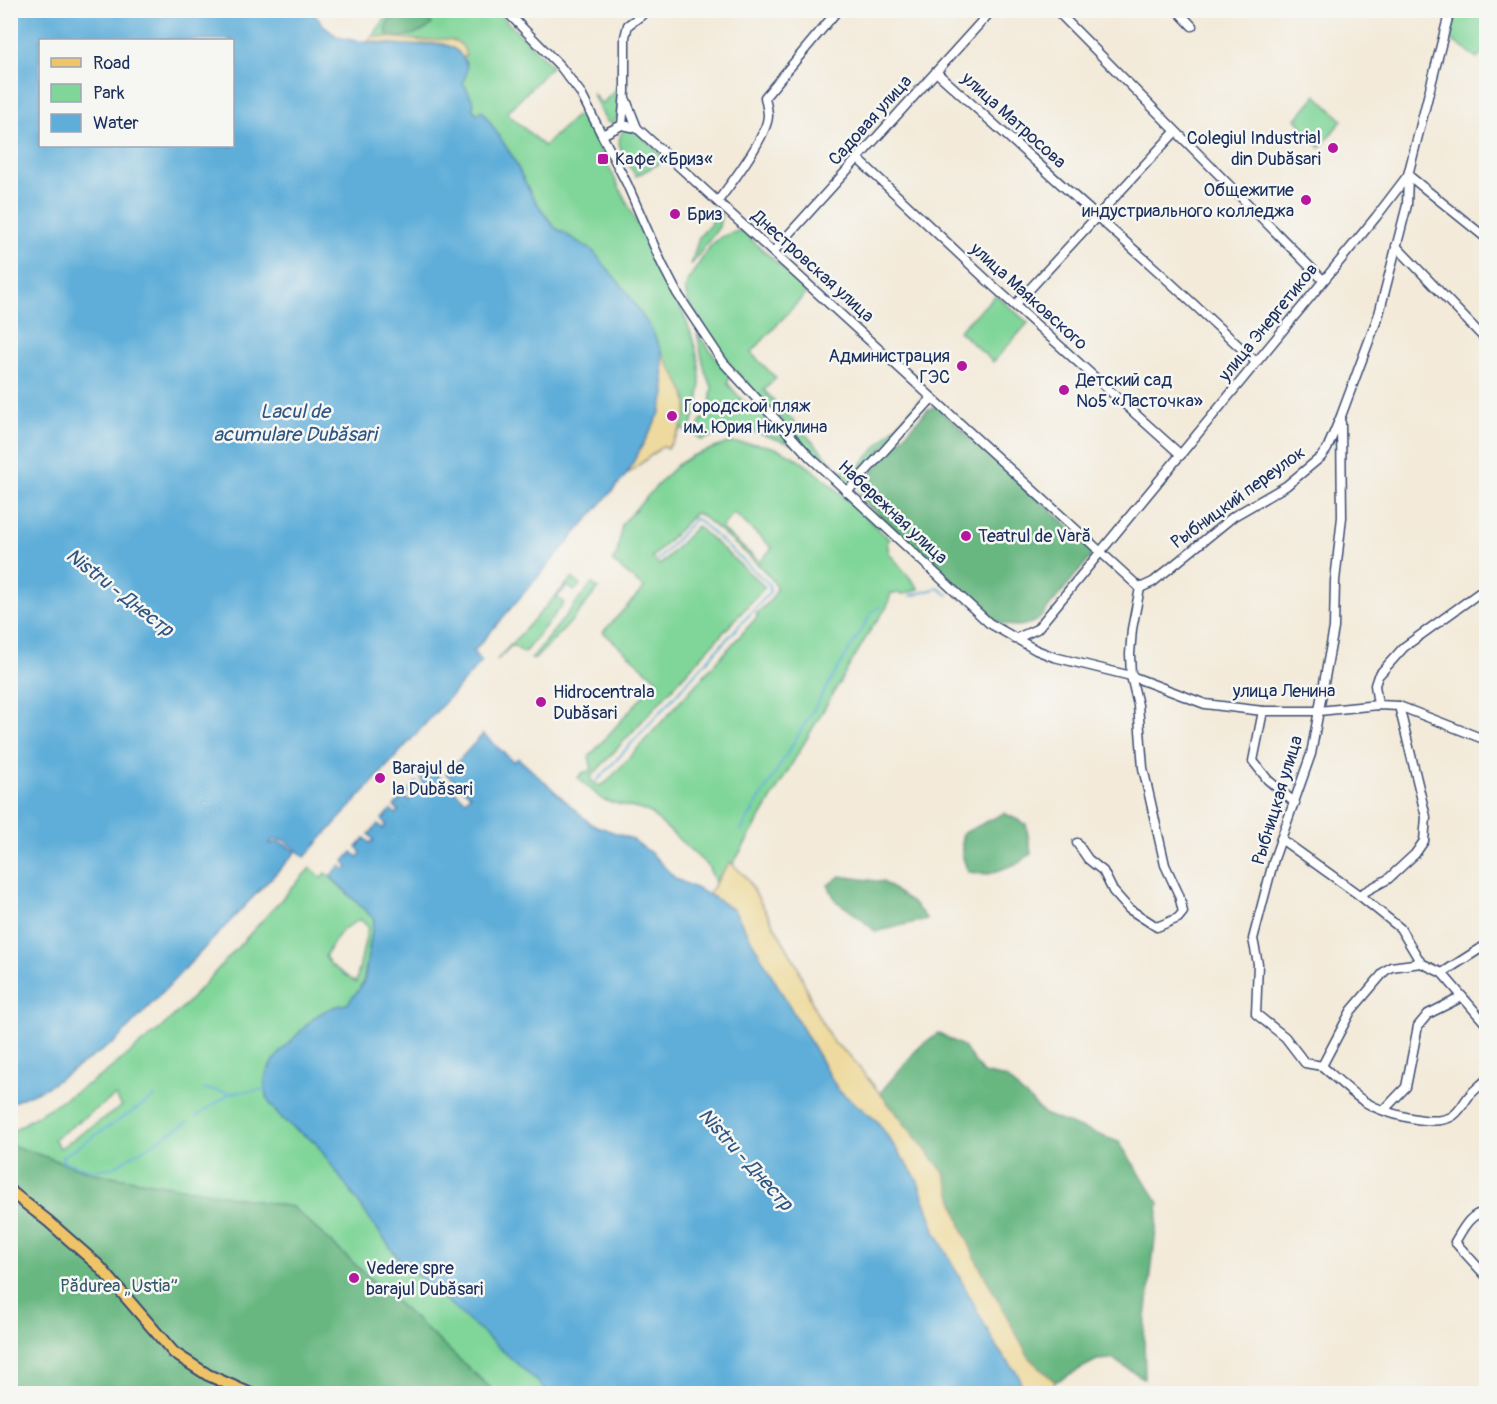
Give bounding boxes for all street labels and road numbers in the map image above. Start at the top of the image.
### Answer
street label: улица Матросова [956,67,1071,174]
street label: Садовая улица [824,70,917,171]
street label: Днестровская улица [746,204,879,328]
street label: улица Маяковского [964,237,1092,355]
street label: улица Энергетиков [1213,258,1323,387]
street label: Рыбницкий переулок [1167,441,1310,554]
street label: Набережная улица [833,456,952,569]
street label: улица Ленина [1232,680,1335,703]
street label: Рыбницкая улица [1247,733,1308,868]

